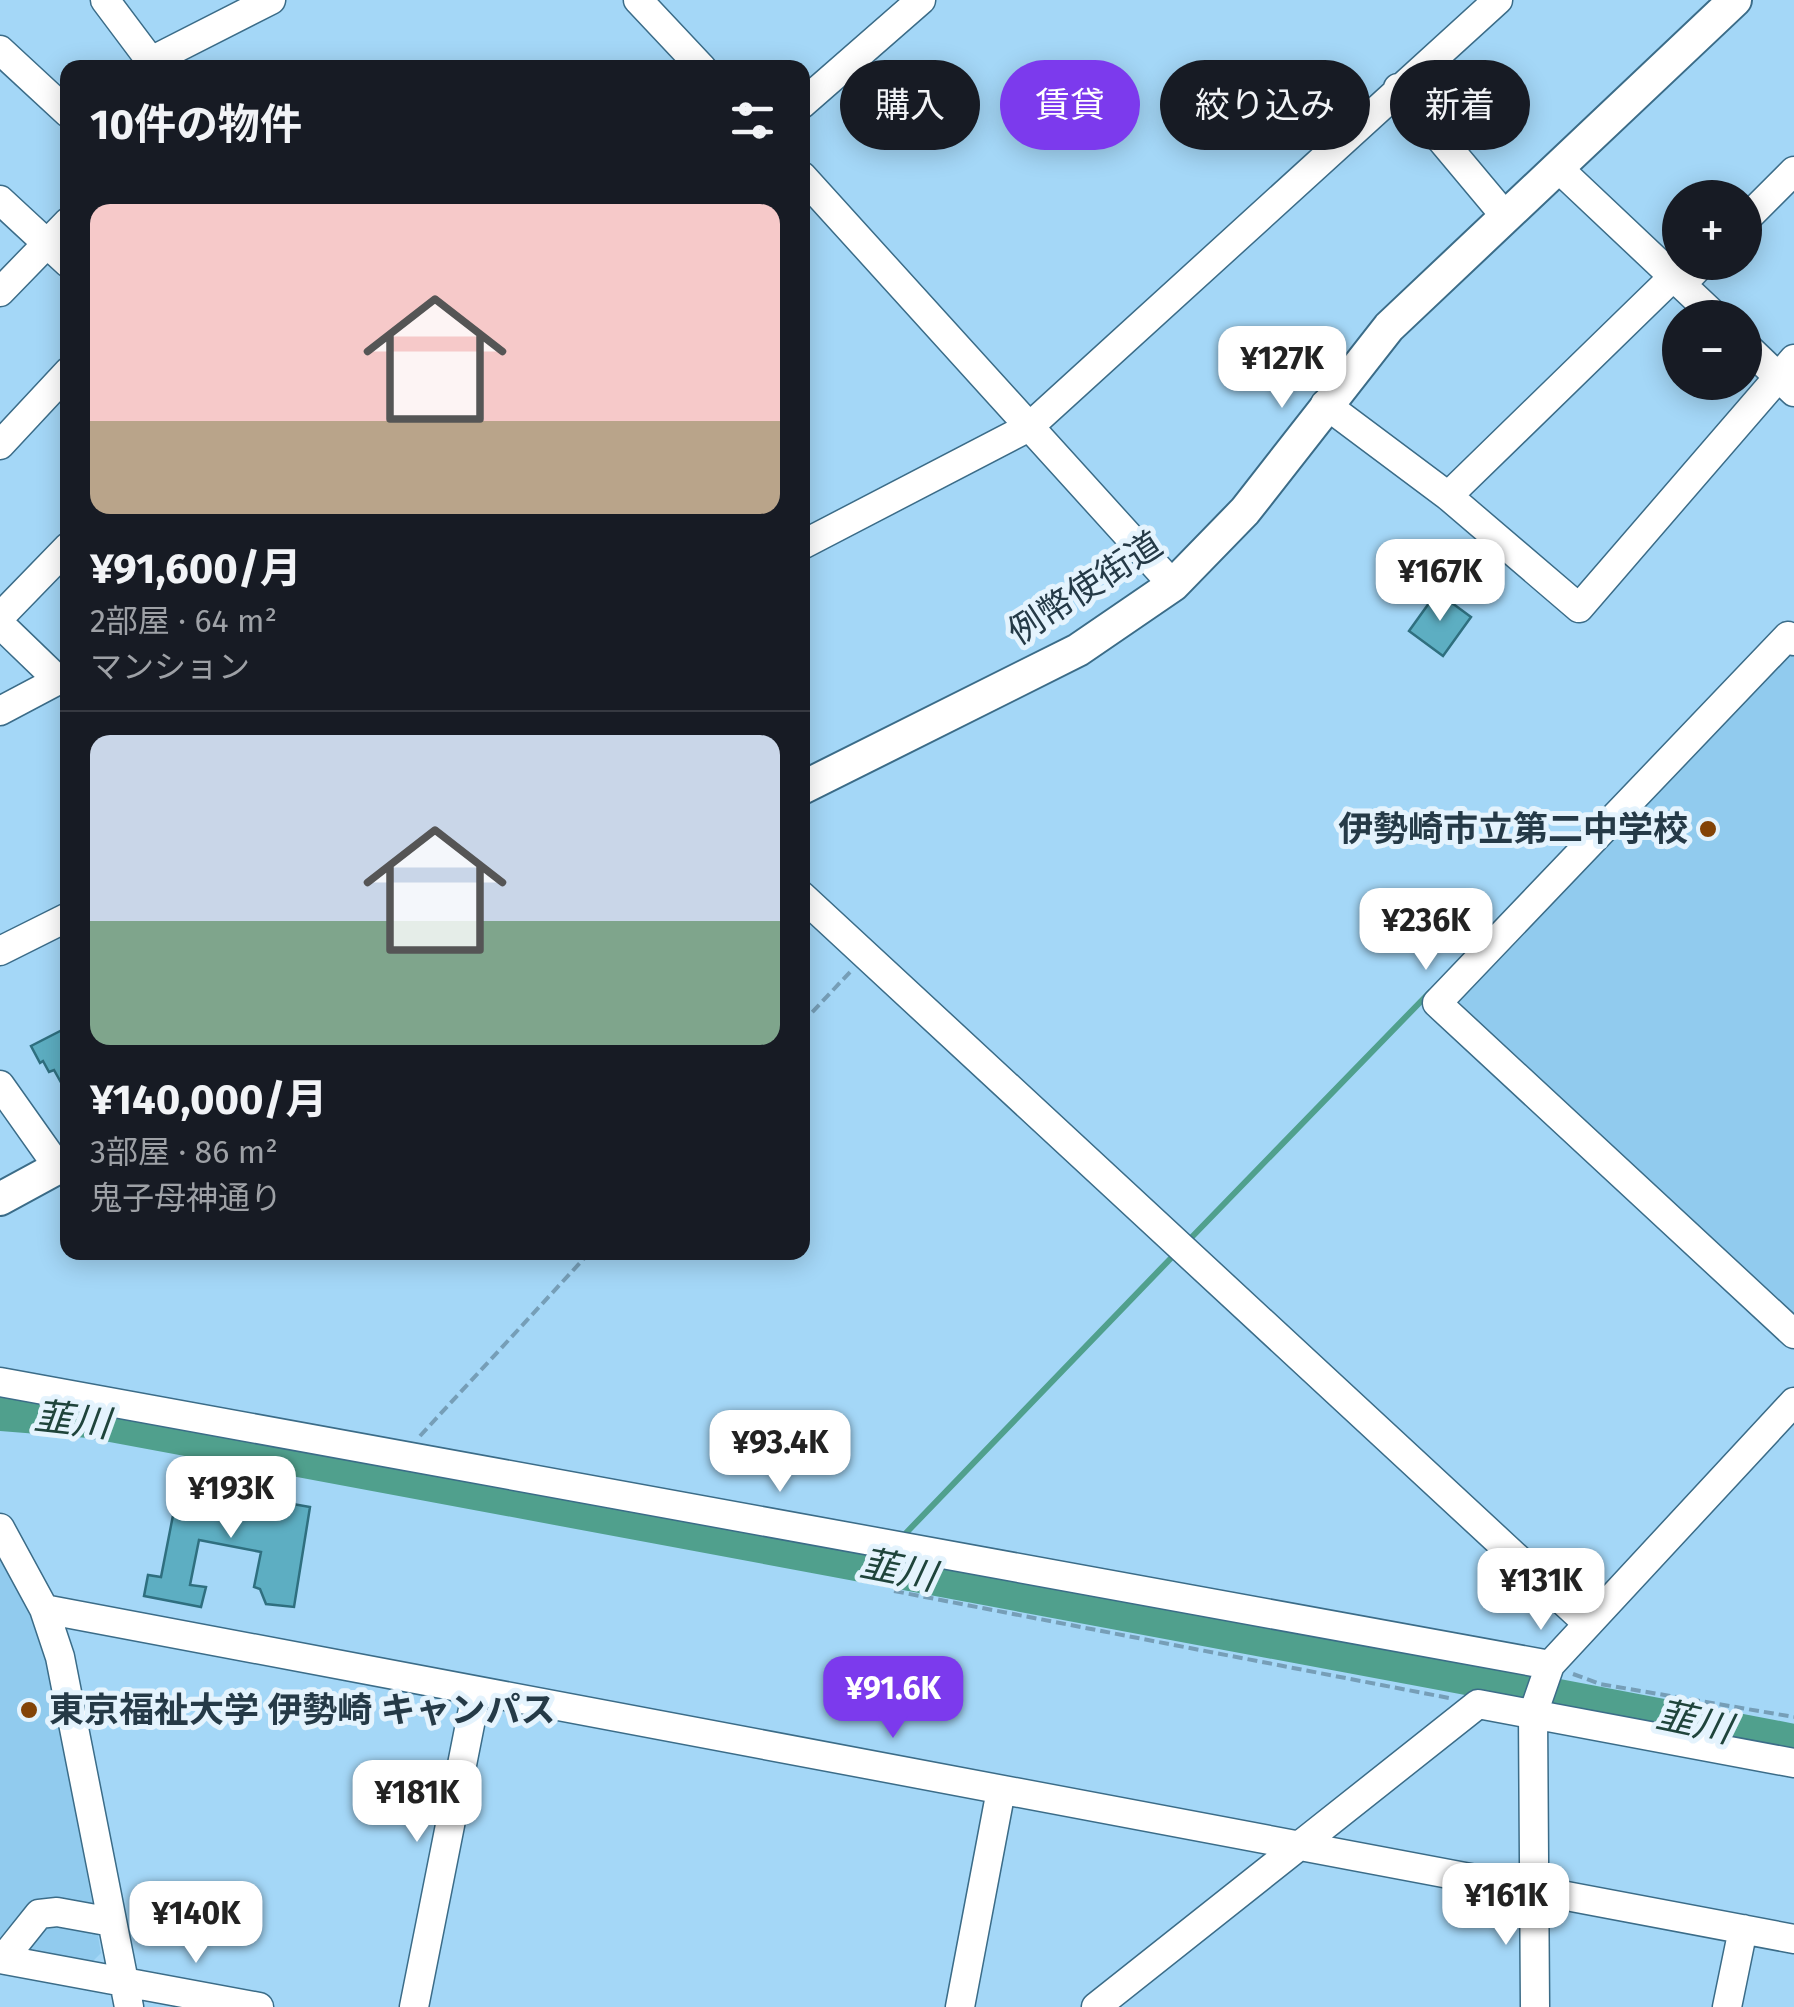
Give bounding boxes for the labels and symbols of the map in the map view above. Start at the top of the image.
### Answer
pin: ¥127K [1212,326,1352,411]
street label: 例幣使街道 [1000,523,1170,653]
pin: ¥167K [1370,539,1510,624]
place label: 伊勢崎市立第二中学校 [1338,808,1688,850]
marker: 伊勢崎市立第二中学校 [1697,818,1719,840]
pin: ¥236K [1356,888,1496,973]
water label: 韮川 [32,1393,116,1447]
pin: ¥93.4K [699,1410,861,1495]
pin: ¥193K [161,1456,301,1541]
water label: 韮川 [856,1540,944,1601]
pin: ¥131K [1471,1548,1611,1633]
pin: ¥91.6K [812,1656,974,1741]
place label: 東京福祉大学 伊勢崎 キャンパス [49,1689,556,1731]
water label: 韮川 [1652,1692,1740,1753]
marker: 東京福祉大学 伊勢崎 キャンパス [18,1699,40,1721]
pin: ¥181K [347,1760,487,1845]
pin: ¥161K [1436,1863,1576,1948]
pin: ¥140K [126,1881,266,1966]

